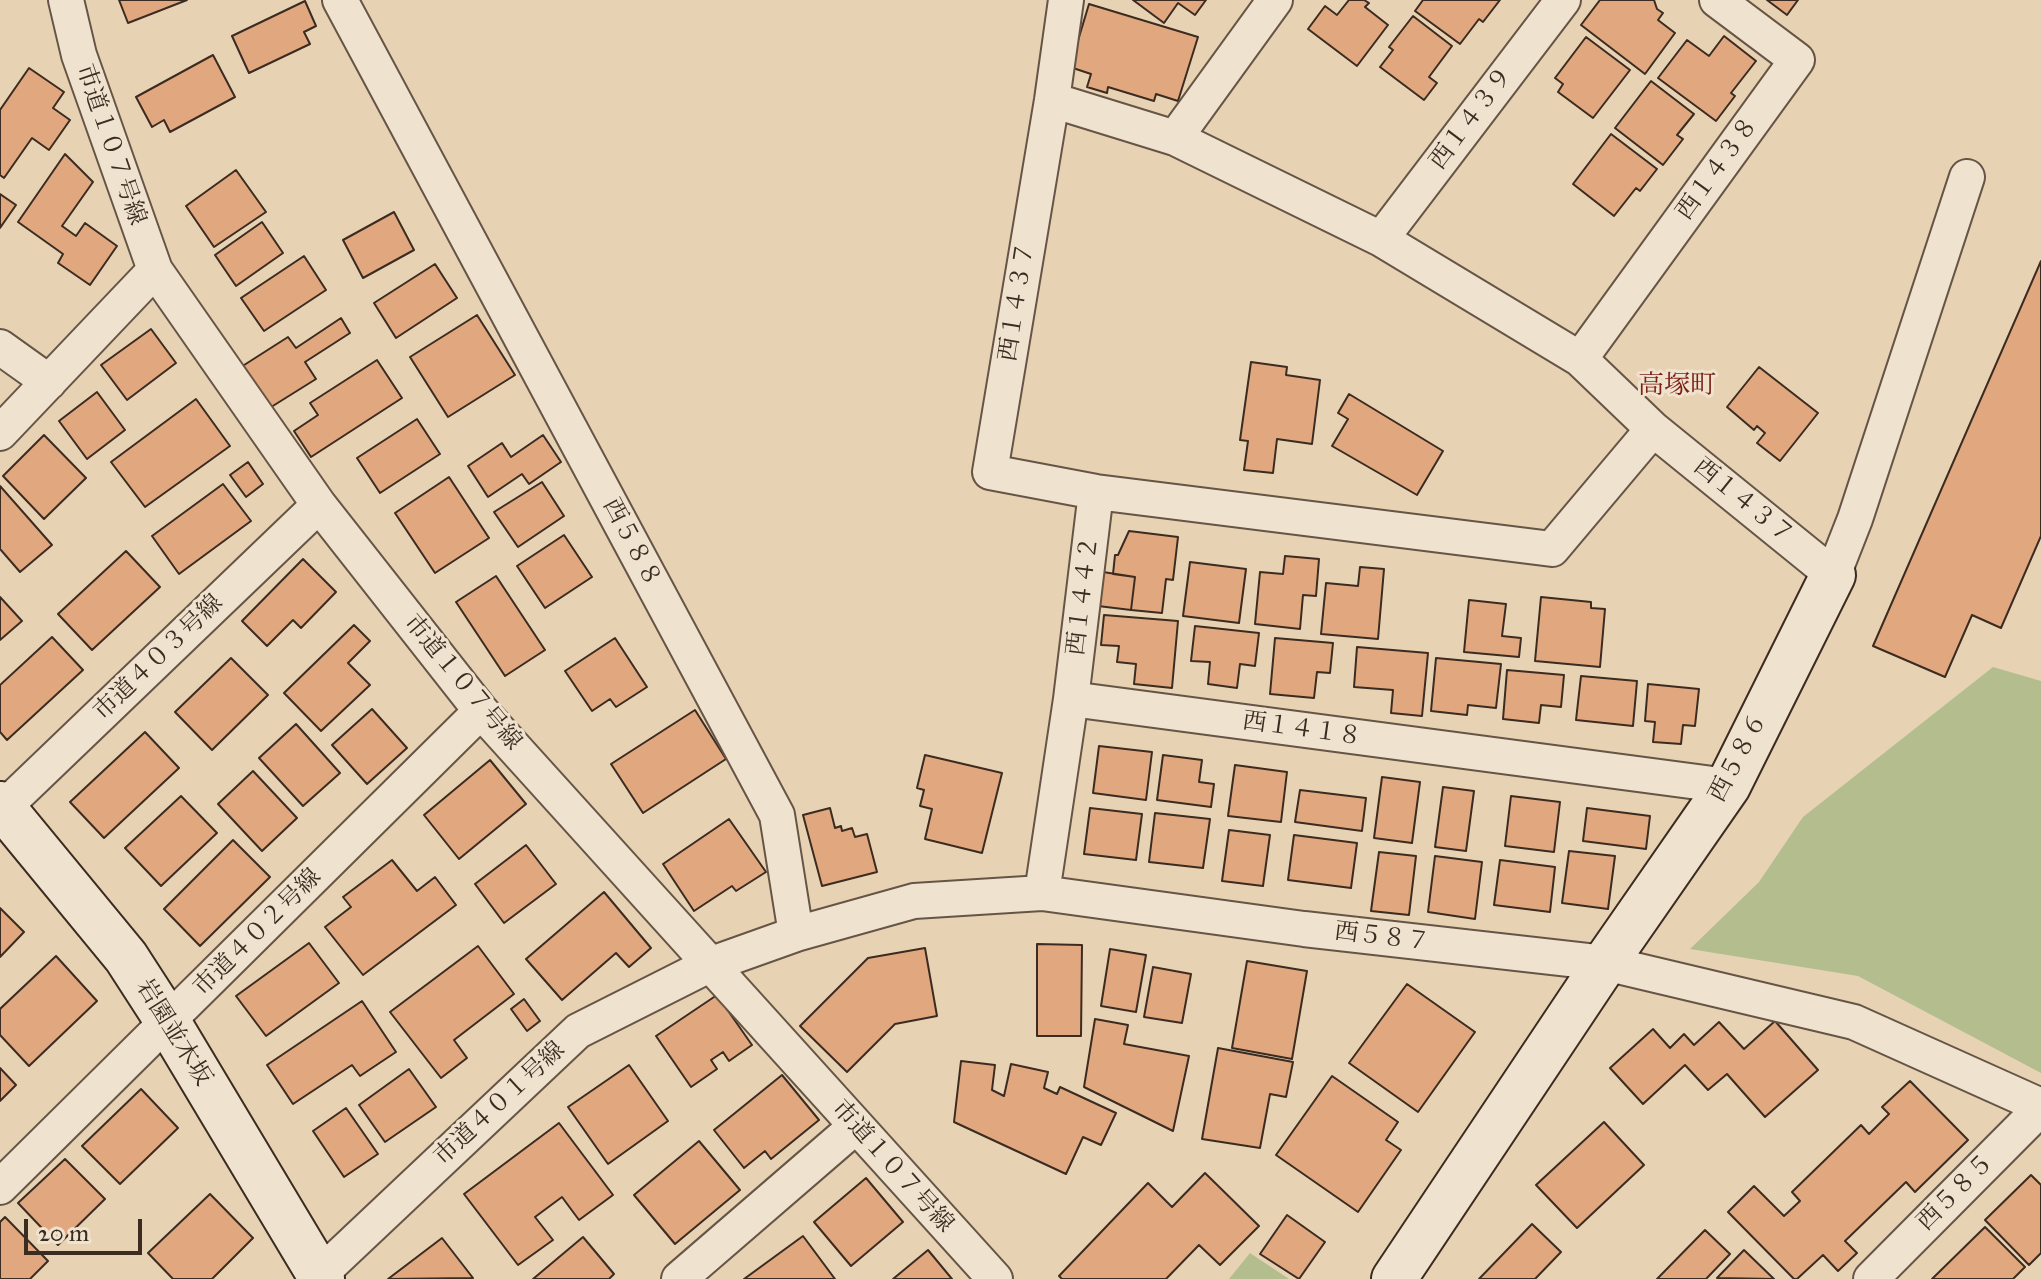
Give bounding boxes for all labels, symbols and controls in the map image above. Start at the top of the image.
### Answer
street label: 市道１０７号線 [69,61,151,229]
street label: 西１４３９ [1424,62,1520,176]
street label: 西１４３８ [1671,112,1765,226]
street label: 西１４３７ [994,240,1042,364]
district label: 高塚町 [1638,371,1716,403]
street label: 西１４３７ [1687,453,1799,551]
street label: 西５８８ [596,494,666,592]
street label: 西１４４２ [1062,535,1106,657]
street label: 市道４０３号線 [89,589,229,727]
street label: 市道１０７号線 [397,609,527,757]
street label: 西１４１８ [1241,707,1363,753]
street label: 西５８６ [1704,709,1774,807]
street label: 市道４０２号線 [188,863,328,1003]
street label: 西５８７ [1333,918,1431,958]
street label: 岩園並木坂 [129,974,217,1092]
street label: 市道４０１号線 [429,1036,571,1172]
street label: 市道１０７号線 [825,1095,959,1239]
street label: 西５８５ [1912,1149,2000,1237]
scale bar [28,1203,146,1253]
text: 20 m [38,1218,89,1248]

